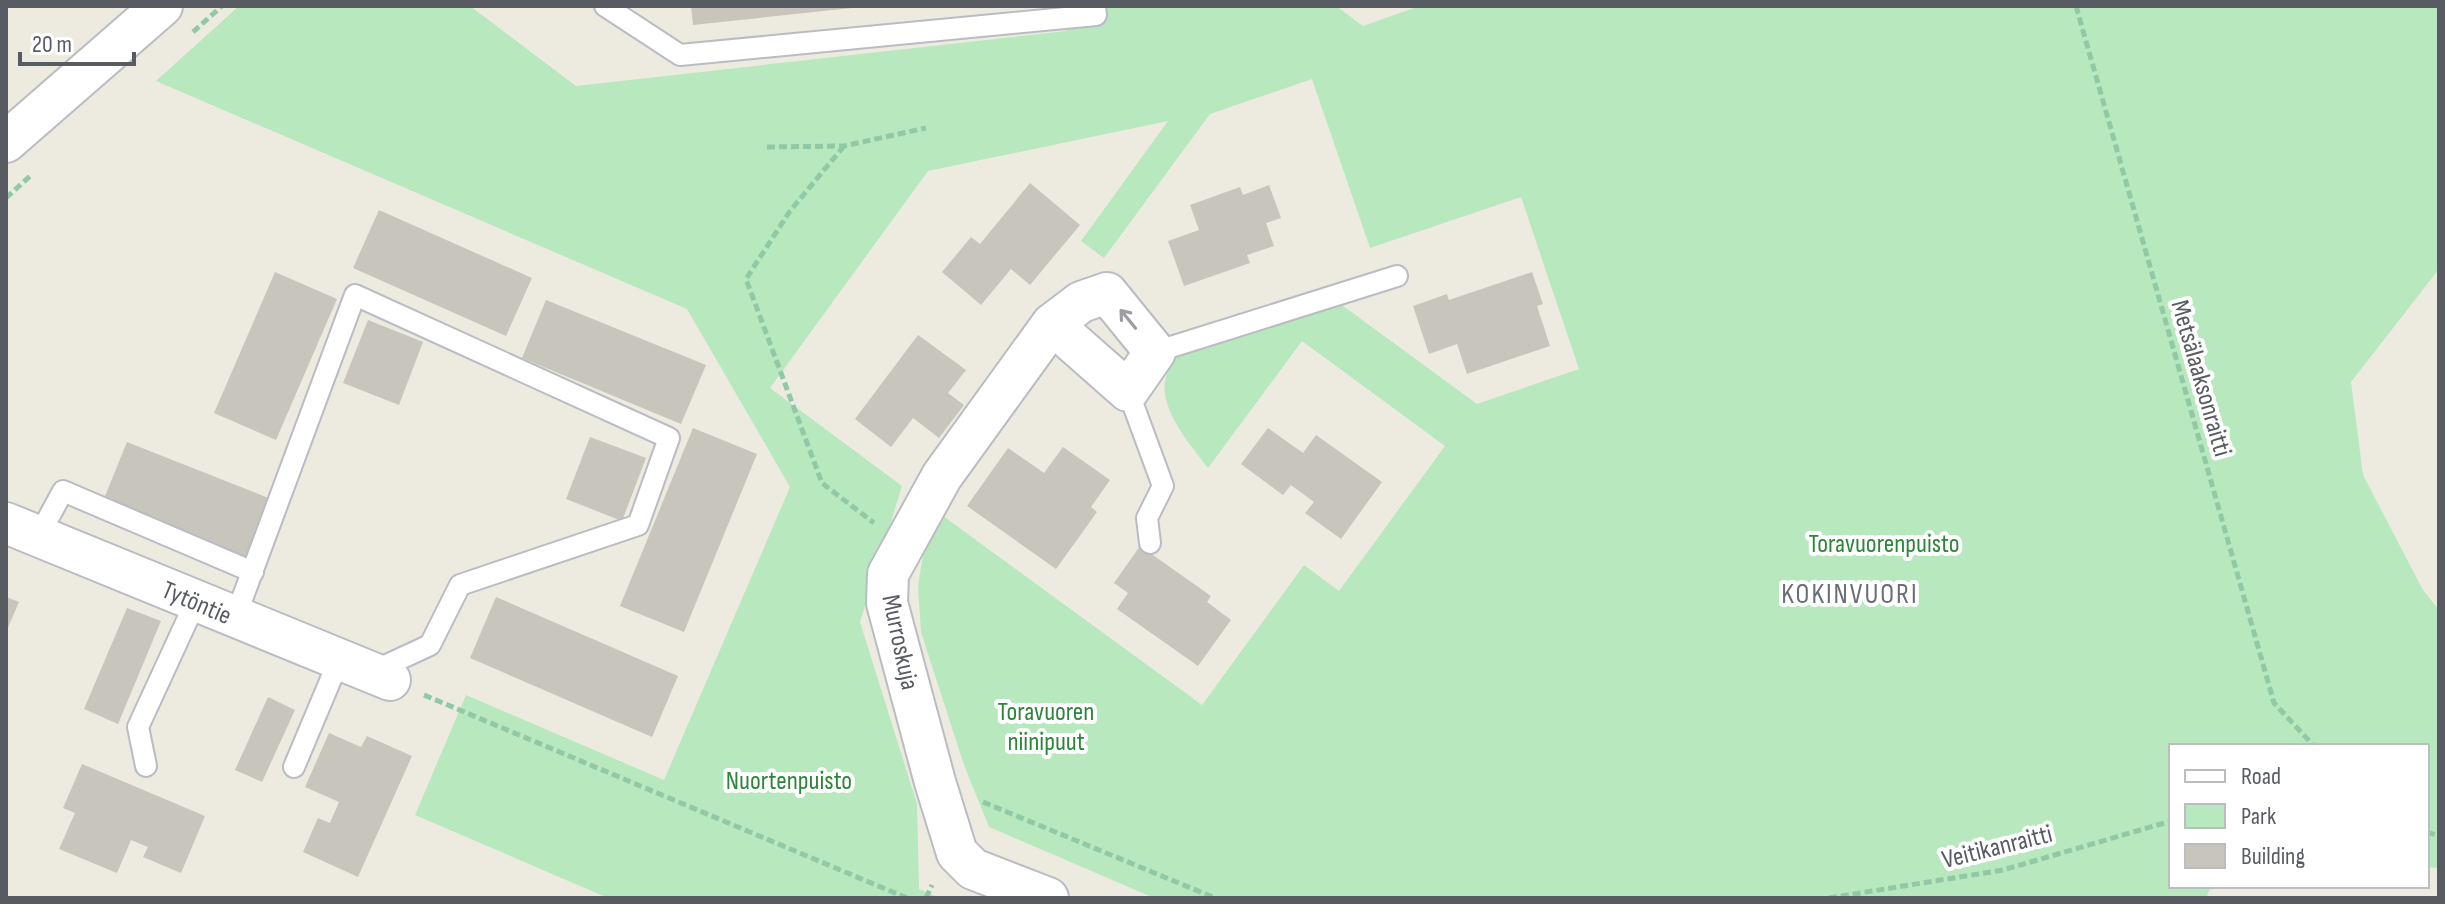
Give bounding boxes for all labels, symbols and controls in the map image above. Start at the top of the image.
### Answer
scale bar [20,16,134,66]
text: 20 m [32,30,72,59]
street label: Metsälaaksonraitti [2163,297,2238,460]
one-way arrow [1119,309,1137,330]
park label: Toravuorenpuisto [1808,529,1960,560]
street label: Tytöntie [157,575,236,632]
district label: KOKINVUORI [1781,578,1919,611]
street label: Murroskuja [874,592,925,693]
park label: Toravuoren niinipuut [998,697,1094,758]
legend [2169,744,2429,888]
text: Road [2241,762,2281,791]
park label: Nuortenpuisto [726,766,852,797]
text: Park [2241,802,2276,831]
street label: Veitikanraitti [1939,819,2056,876]
text: Building [2241,842,2305,871]

